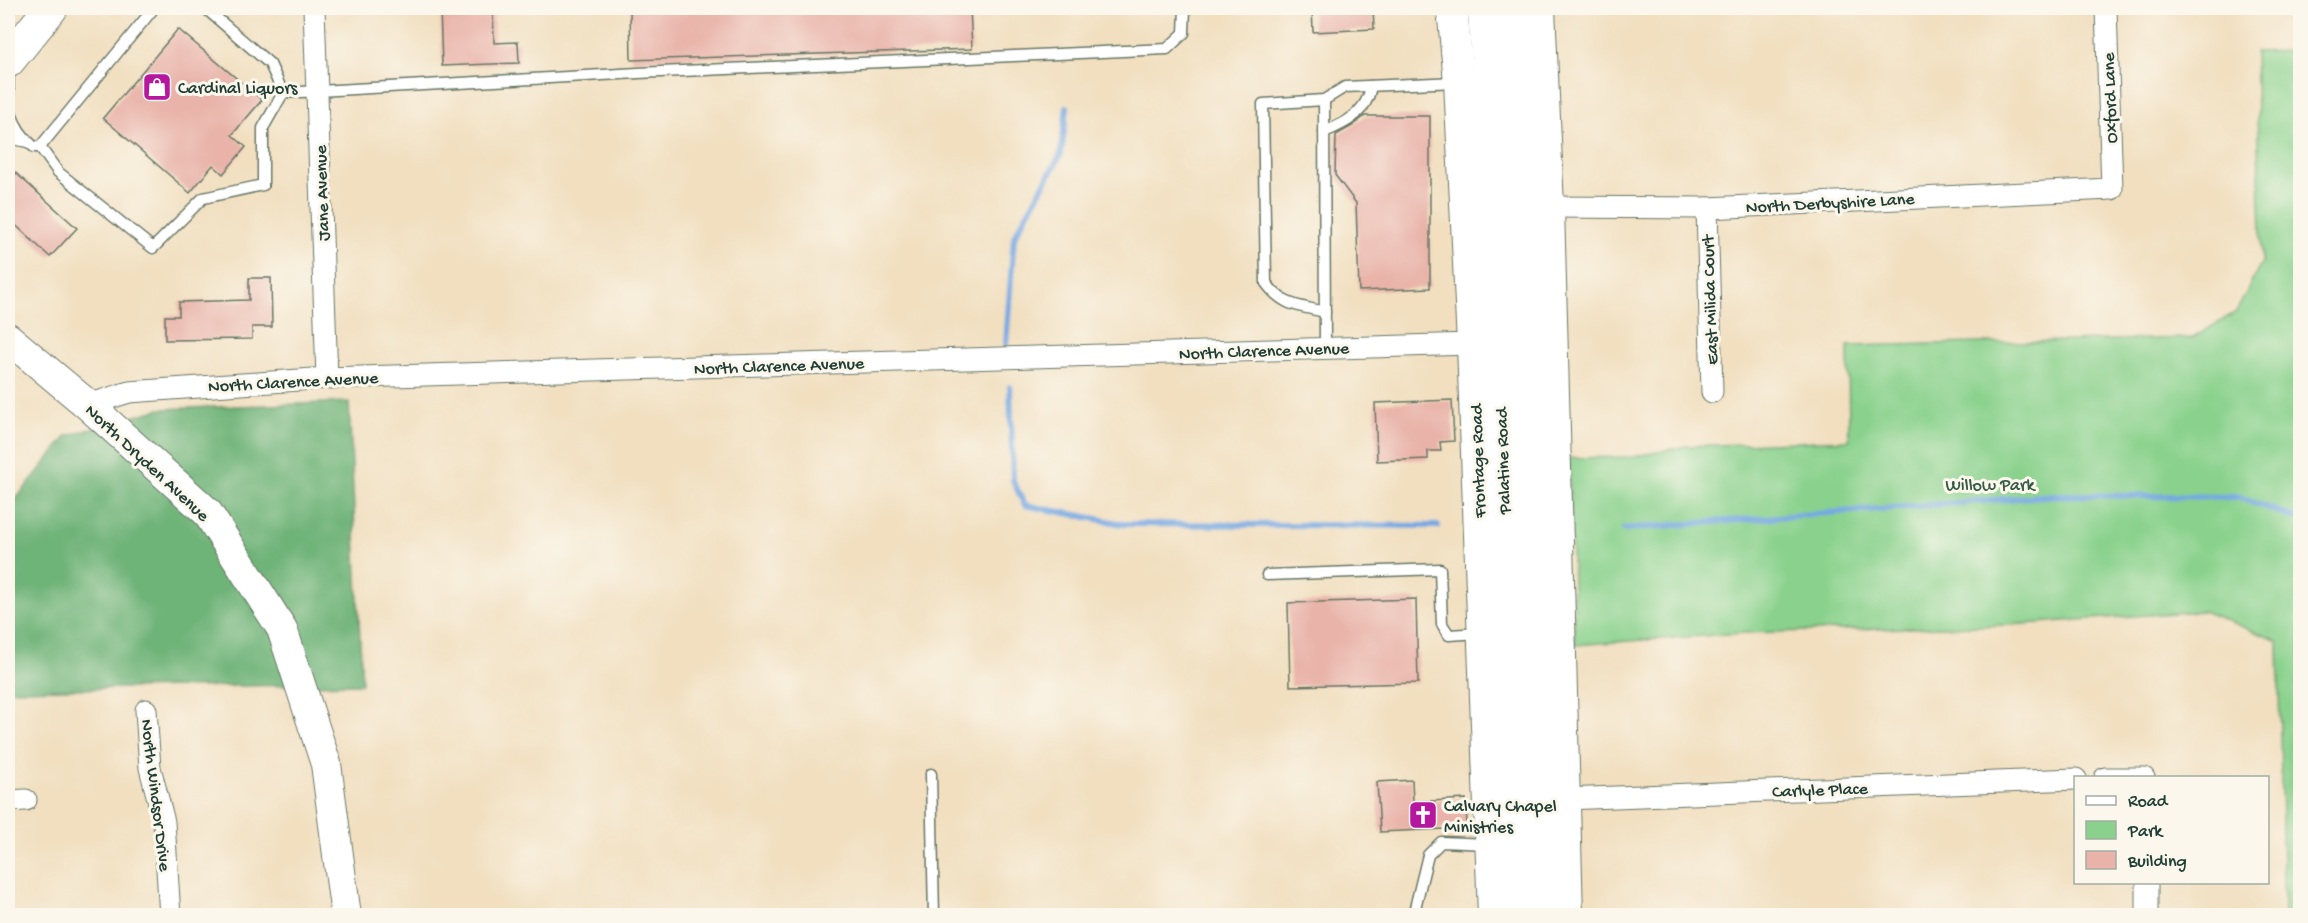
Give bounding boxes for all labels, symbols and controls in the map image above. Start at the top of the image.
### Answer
street label: Oxford Lane [2099,51,2124,144]
shop icon: Cardinal Liquors [141,71,173,103]
place label: Cardinal Liquors [178,79,299,100]
street label: Jane Avenue [311,144,336,241]
street label: North Derbyshire Lane [1745,190,1916,219]
street label: East Milida Court [1699,233,1724,365]
street label: North Clarence Avenue [1179,339,1350,366]
street label: North Clarence Avenue [694,354,865,381]
street label: North Clarence Avenue [207,369,380,398]
street label: North Dryden Avenue [80,401,213,527]
street label: Frontage Road [1467,402,1492,519]
street label: Palatine Road [1492,406,1517,516]
park label: Willow Park [1945,476,2036,497]
street label: North Windsor Drive [135,718,174,873]
legend [2074,776,2269,884]
street label: Carlyle Place [1772,779,1869,804]
text: Road [2128,792,2169,813]
place label: Calvary Chapel Ministries [1444,797,1557,839]
church icon: Calvary Chapel Ministries [1407,799,1439,831]
text: Park [2127,822,2164,843]
text: Building [2127,852,2187,873]

